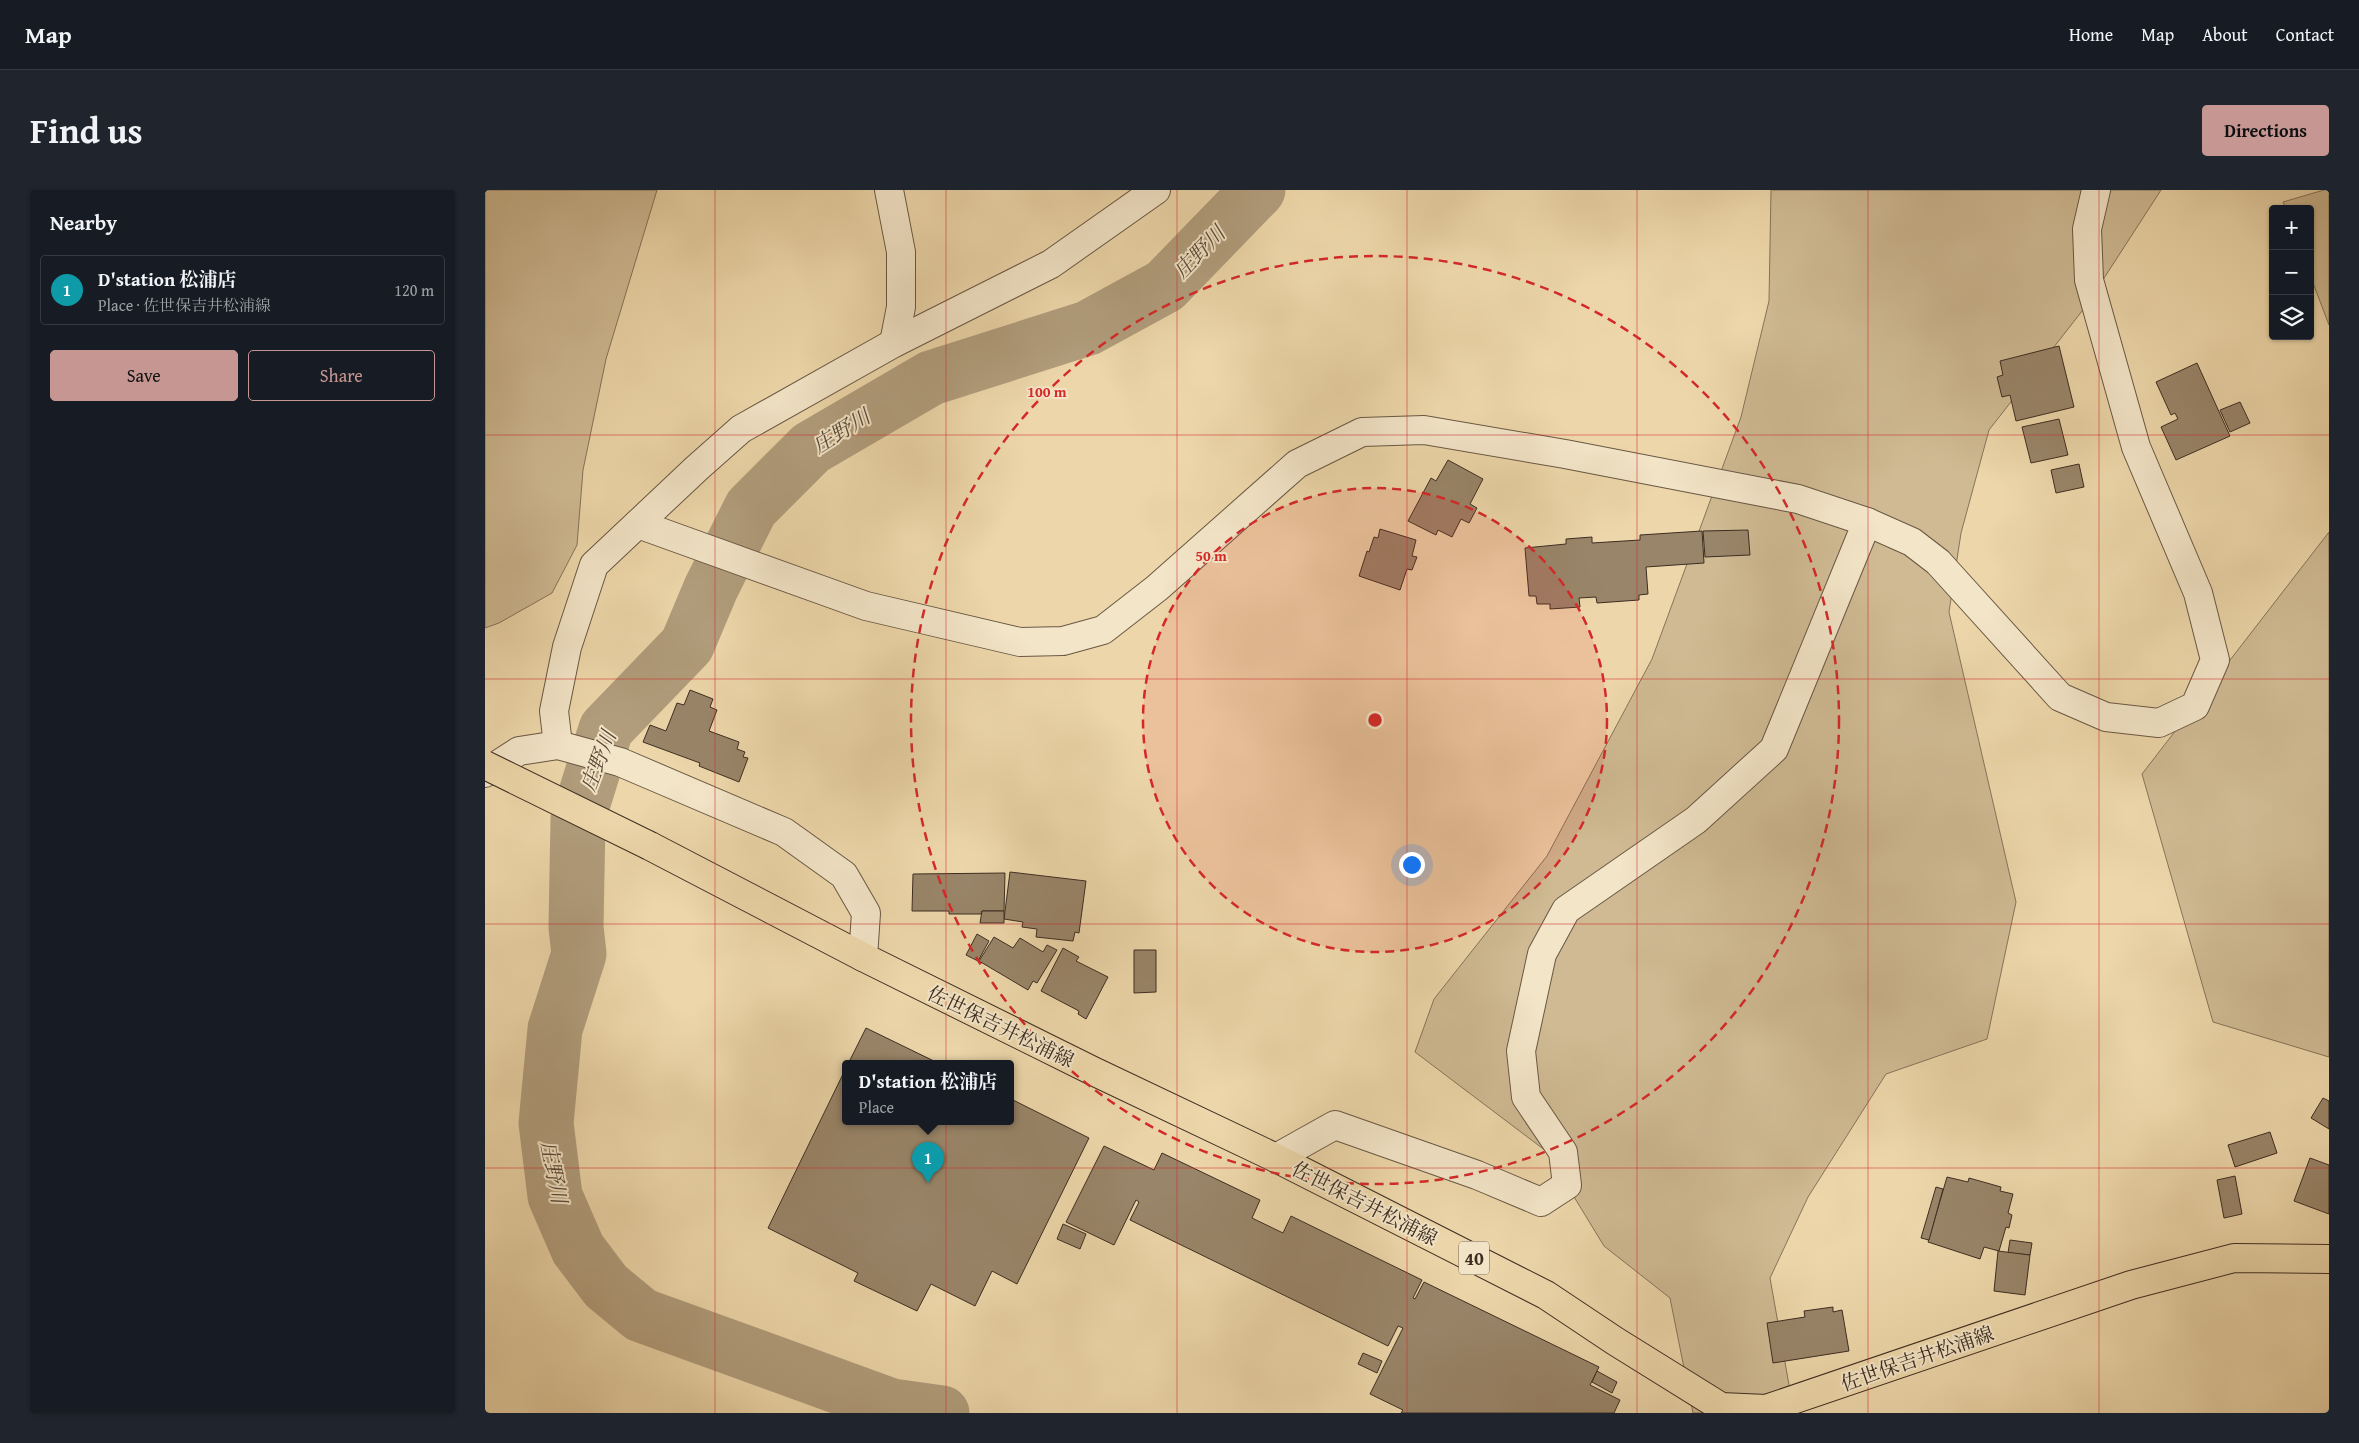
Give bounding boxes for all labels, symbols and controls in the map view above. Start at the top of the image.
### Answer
text: Map [25,17,72,52]
text: Home [2069,21,2113,48]
text: Map [2141,21,2174,48]
text: About [2202,21,2248,48]
text: Contact [2276,21,2334,48]
text: Find us [30,105,143,156]
button: Directions [2202,105,2329,156]
map controls [2269,205,2314,340]
button: + [2269,205,2314,250]
text: Nearby [50,207,117,238]
water label: 庄野川 [1166,217,1233,285]
button: − [2269,250,2314,295]
text: D'station 松浦店 [98,265,236,293]
text: 1 [63,278,71,302]
text: 120 m [394,278,434,302]
text: Place · 佐世保吉井松浦線 [98,293,271,317]
button: layers [2269,295,2314,340]
button: Save [50,350,238,401]
button: Share [248,350,435,401]
text: 100 m [1027,381,1067,402]
water label: 庄野川 [806,400,878,461]
text: 50 m [1195,545,1227,566]
centre of rings [1366,711,1384,729]
water label: 庄野川 [572,724,624,796]
your location [1399,852,1425,878]
street label: 佐世保吉井松浦線 [923,978,1079,1074]
popup [842,1060,1014,1125]
text: D'station 松浦店 [859,1067,997,1095]
text: Place [859,1095,894,1119]
water label: 庄野川 [533,1138,576,1208]
pin: 1 [912,1142,944,1183]
street label: 佐世保吉井松浦線 [1287,1154,1443,1252]
road number: 40 [1459,1242,1489,1274]
street label: 佐世保吉井松浦線 [1837,1318,1997,1398]

